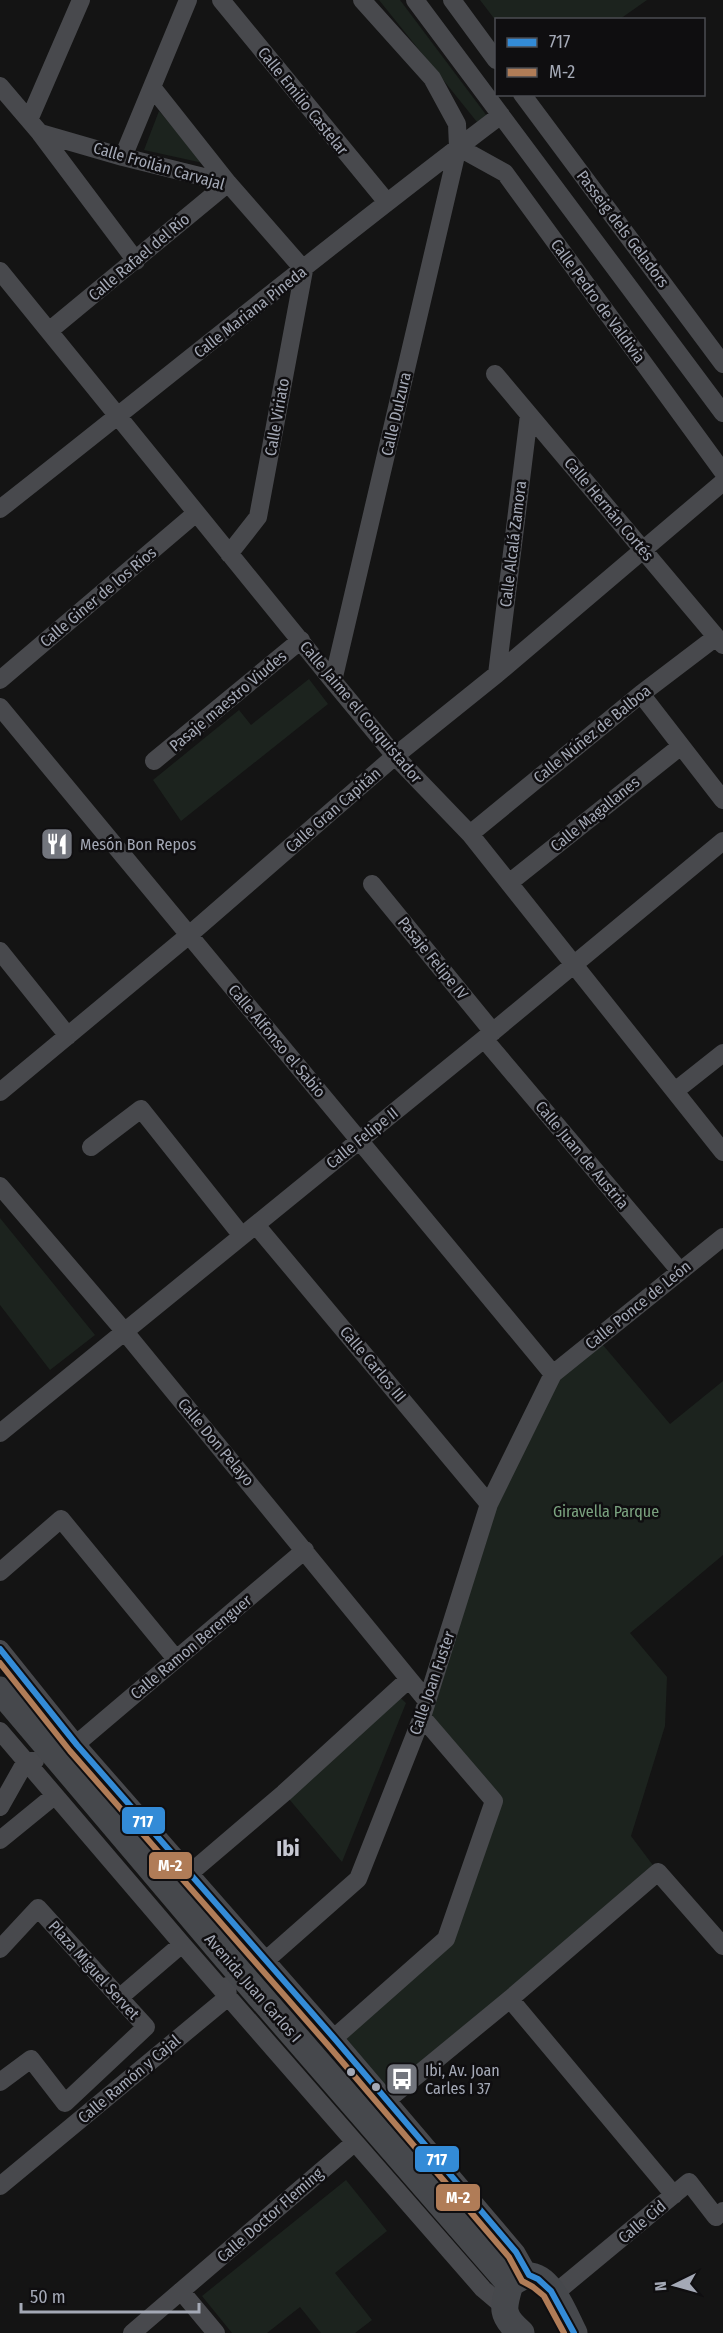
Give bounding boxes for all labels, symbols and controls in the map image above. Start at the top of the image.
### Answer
legend [495,18,705,96]
text: 717 [549,31,570,53]
street label: Calle Emilio Castelar [254,43,352,159]
text: M-2 [549,61,575,83]
street label: Calle Froilán Carvajal [91,138,227,194]
street label: Passeig dels Geladors [573,167,673,291]
street label: Calle Rafael del Río [85,209,193,305]
street label: Calle Pedro de Valdivia [547,235,649,367]
street label: Calle Mariana Pineda [190,262,310,362]
street label: Calle Dulzura [377,370,415,458]
street label: Calle Viriato [261,377,293,457]
street label: Calle Hernán Cortés [560,454,658,565]
street label: Calle Alcalá Zamora [496,480,530,608]
street label: Calle Giner de los Ríos [36,543,160,651]
street label: Calle Jaime el Conquistador [296,637,426,787]
street label: Pasaje maestro Viudes [166,646,290,755]
street label: Calle Núñez de Balboa [529,681,655,787]
street label: Calle Gran Capitán [282,764,384,856]
street label: Calle Magallanes [547,772,643,856]
restaurant icon: Mesón Bon Repos [39,826,75,862]
place label: Mesón Bon Repos [80,835,196,854]
street label: Pasaje Felipe IV [394,913,473,1004]
street label: Calle Alfonso el Sabio [224,981,330,1101]
street label: Calle Juan de Austria [531,1097,633,1213]
street label: Calle Felipe II [322,1103,402,1173]
street label: Calle Ponce de León [581,1257,695,1353]
street label: Calle Carlos III [336,1322,410,1406]
street label: Calle Don Pelayo [174,1394,258,1490]
park label: Giravella Parque [553,1502,659,1521]
street label: Calle Ramon Berenguer [127,1590,256,1703]
street label: Calle Joan Fuster [405,1628,459,1737]
line badge: 717 [121,1806,166,1835]
text: 717 [133,1812,153,1831]
district label: Ibi [276,1835,300,1862]
line badge: M-2 [148,1851,193,1880]
text: M-2 [158,1856,183,1875]
street label: Plaza Miguel Servet [45,1917,144,2024]
street label: Avenida Juan Carlos I [201,1930,305,2046]
street label: Calle Ramón y Cajal [74,2031,184,2127]
bus stop icon: Ibi, Av. Joan Carles I 37 [384,2061,420,2097]
place label: Ibi, Av. Joan Carles I 37 [425,2061,500,2098]
unlabelled marker [345,2066,357,2078]
unlabelled marker [370,2081,382,2093]
line badge: 717 [414,2145,460,2173]
text: 717 [427,2150,447,2169]
street label: Calle Doctor Fleming [213,2164,327,2266]
line badge: M-2 [435,2183,481,2212]
text: M-2 [446,2188,471,2207]
street label: Calle Cid [614,2197,670,2247]
north arrow [645,2255,705,2315]
scale bar [21,2276,200,2314]
text: N [651,2281,670,2292]
text: 50 m [30,2286,66,2308]

